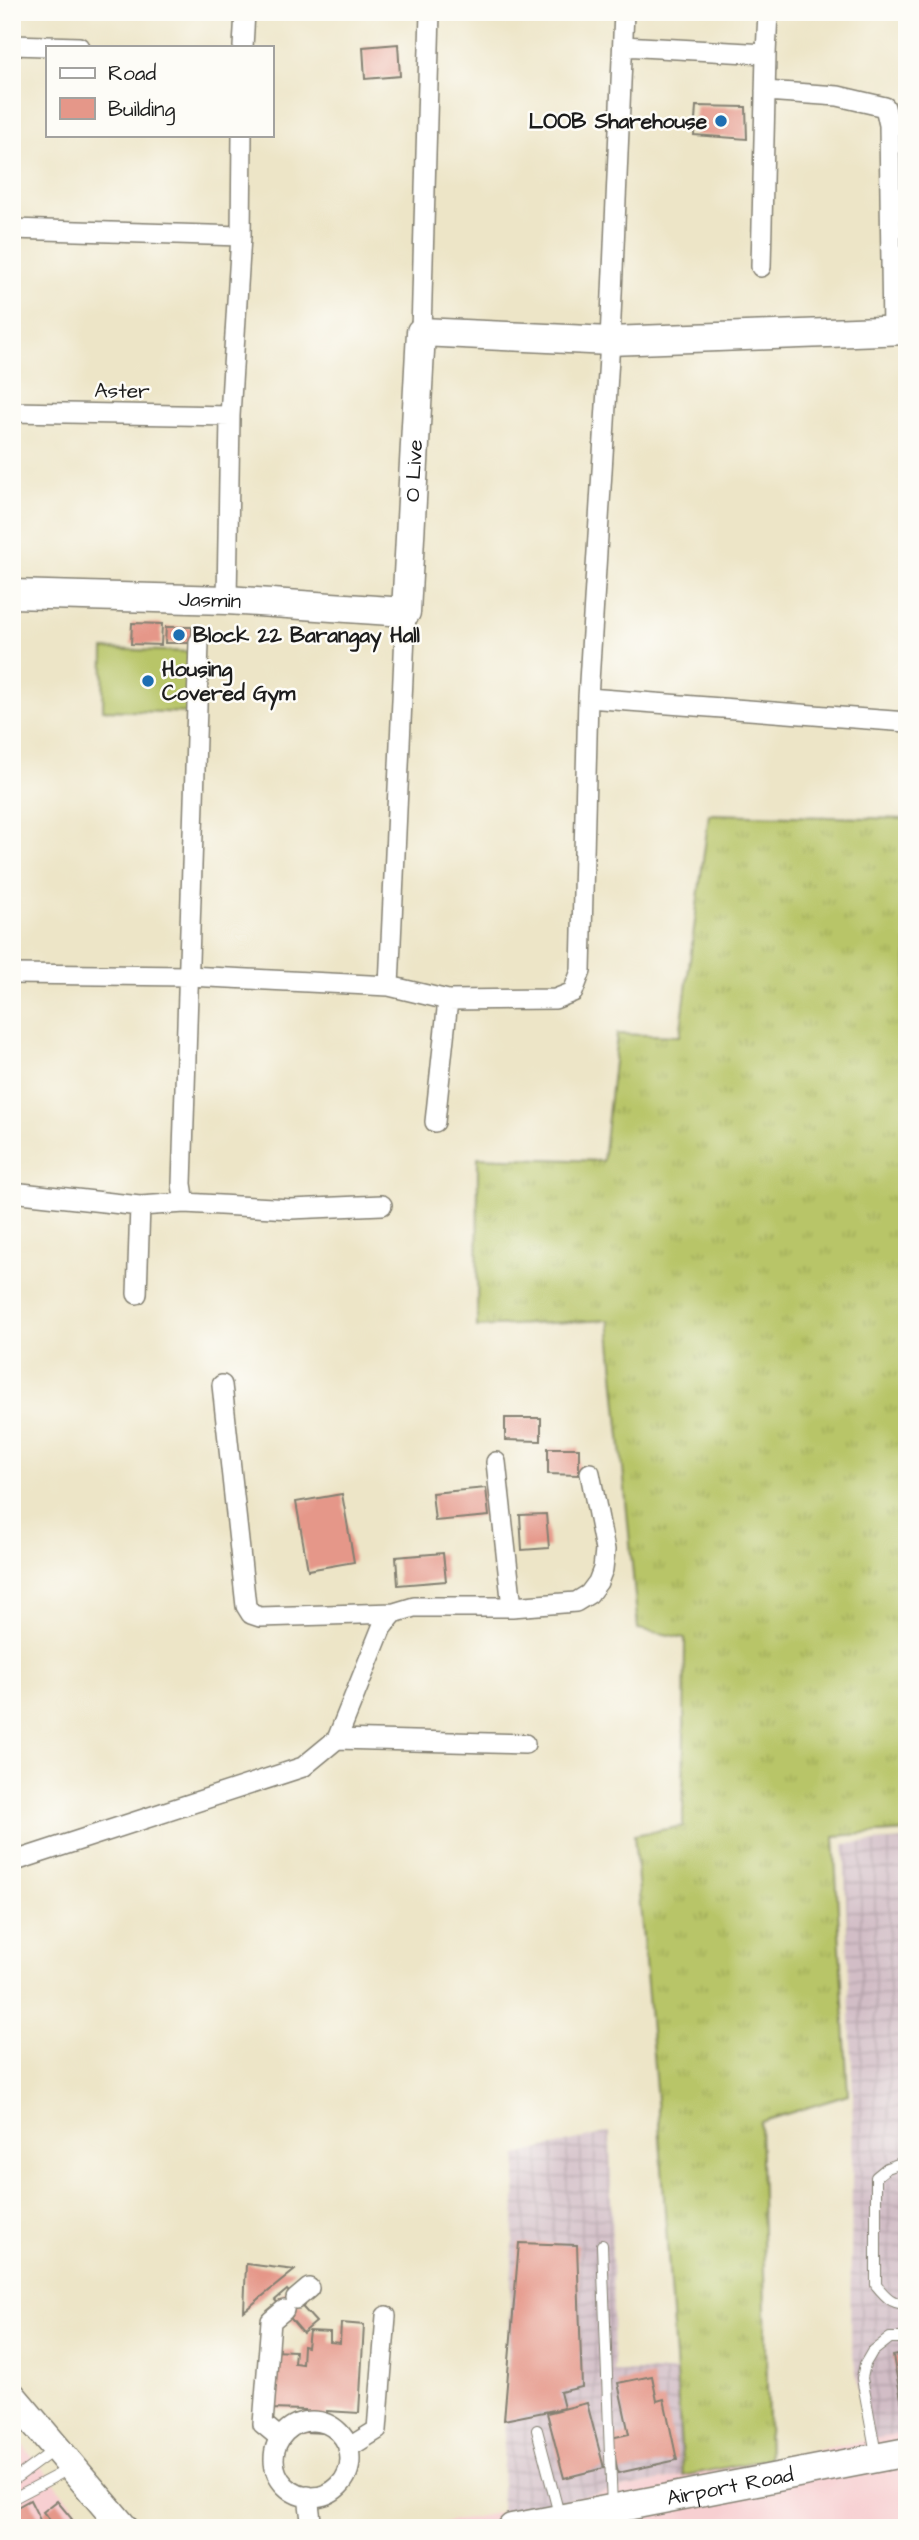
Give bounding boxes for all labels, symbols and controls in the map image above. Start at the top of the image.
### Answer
legend [46,46,273,136]
text: Road [108,59,156,88]
text: Building [108,95,176,126]
place label: LOOB Sharehouse [529,107,708,136]
marker: LOOB Sharehouse [713,113,729,129]
street label: Aster [94,376,150,406]
street label: O Live [397,439,430,503]
street label: Jasmin [178,584,242,615]
place label: Block 22 Barangay Hall [193,621,421,653]
marker: Block 22 Barangay Hall [171,627,187,643]
place label: Housing Covered Gym [162,655,296,711]
marker: Housing Covered Gym [140,673,156,689]
street label: Airport Road [664,2460,796,2512]

